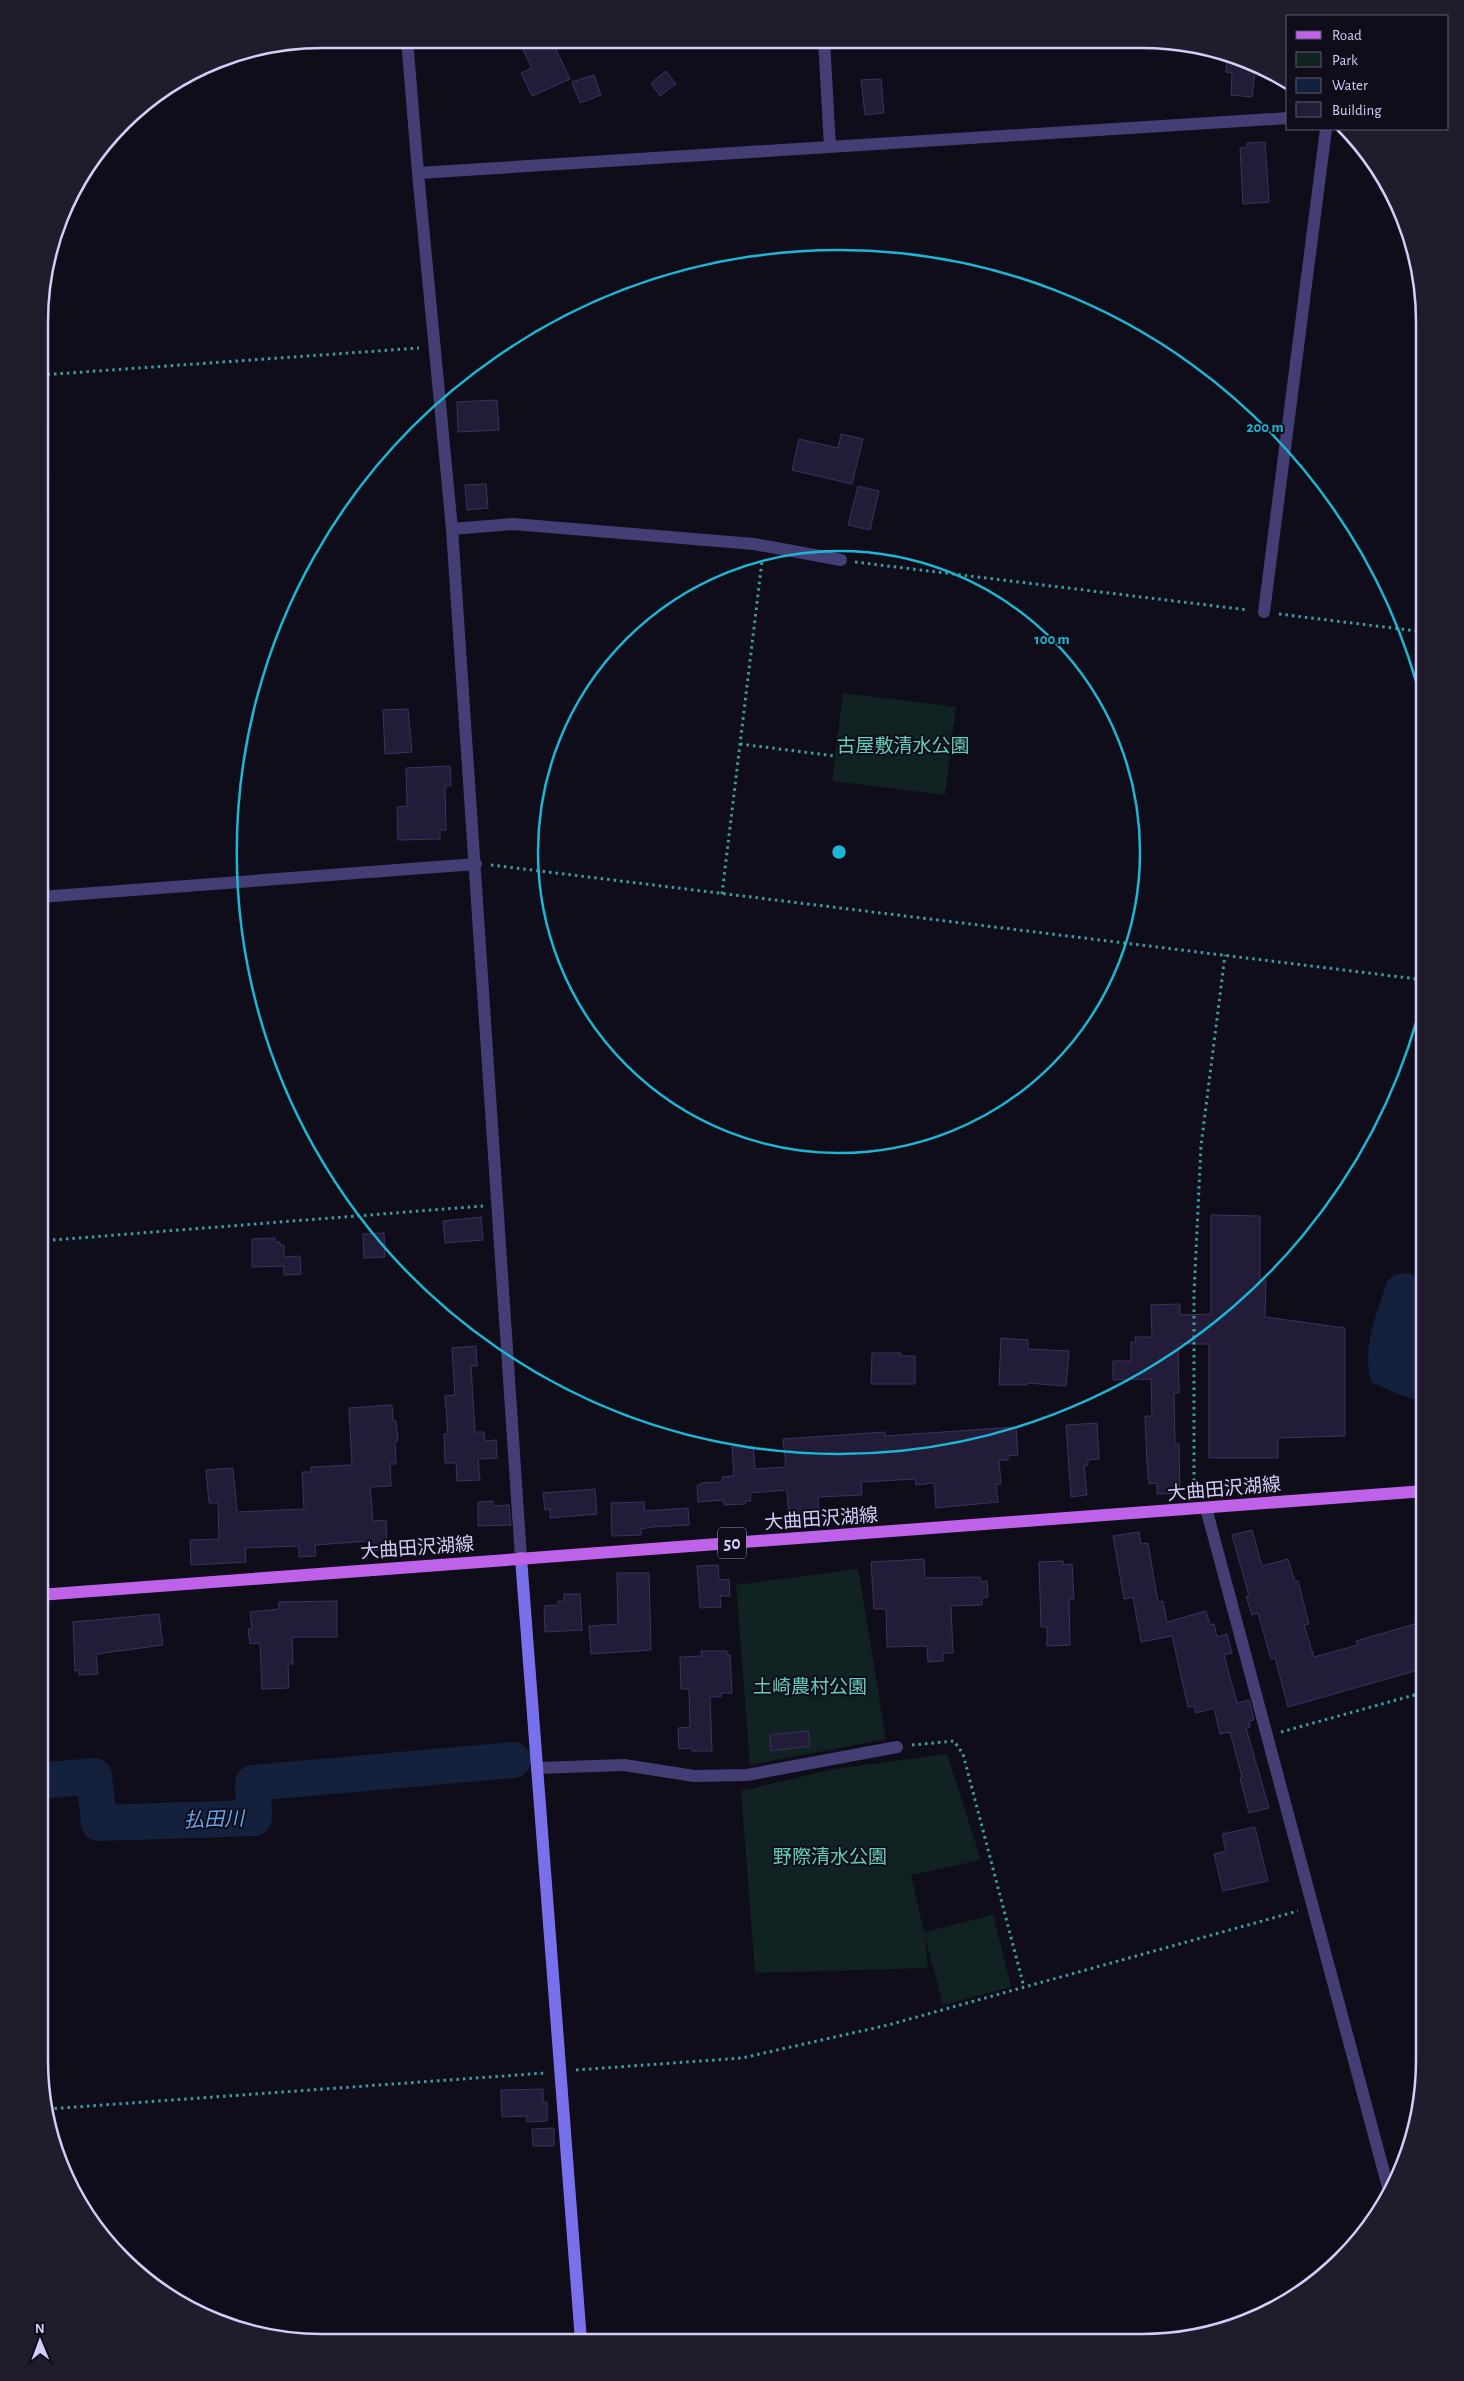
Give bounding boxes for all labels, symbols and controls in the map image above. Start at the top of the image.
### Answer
legend [1286,15,1449,130]
text: Road [1332,28,1362,43]
text: Park [1332,53,1358,68]
text: Water [1332,78,1368,93]
text: Building [1332,103,1382,118]
text: 200 m [1246,420,1284,435]
text: 100 m [1034,632,1070,647]
park label: 古屋敷清水公園 [836,735,970,756]
centre of rings [830,843,848,861]
street label: 大曲田沢湖線 [1166,1474,1282,1504]
street label: 大曲田沢湖線 [764,1505,879,1533]
road number: 50 [718,1528,746,1559]
street label: 大曲田沢湖線 [360,1534,475,1562]
park label: 土崎農村公園 [753,1676,867,1697]
water label: 払田川 [184,1808,246,1831]
park label: 野際清水公園 [773,1846,887,1867]
north arrow [15,2316,65,2366]
text: N [35,2322,45,2336]

